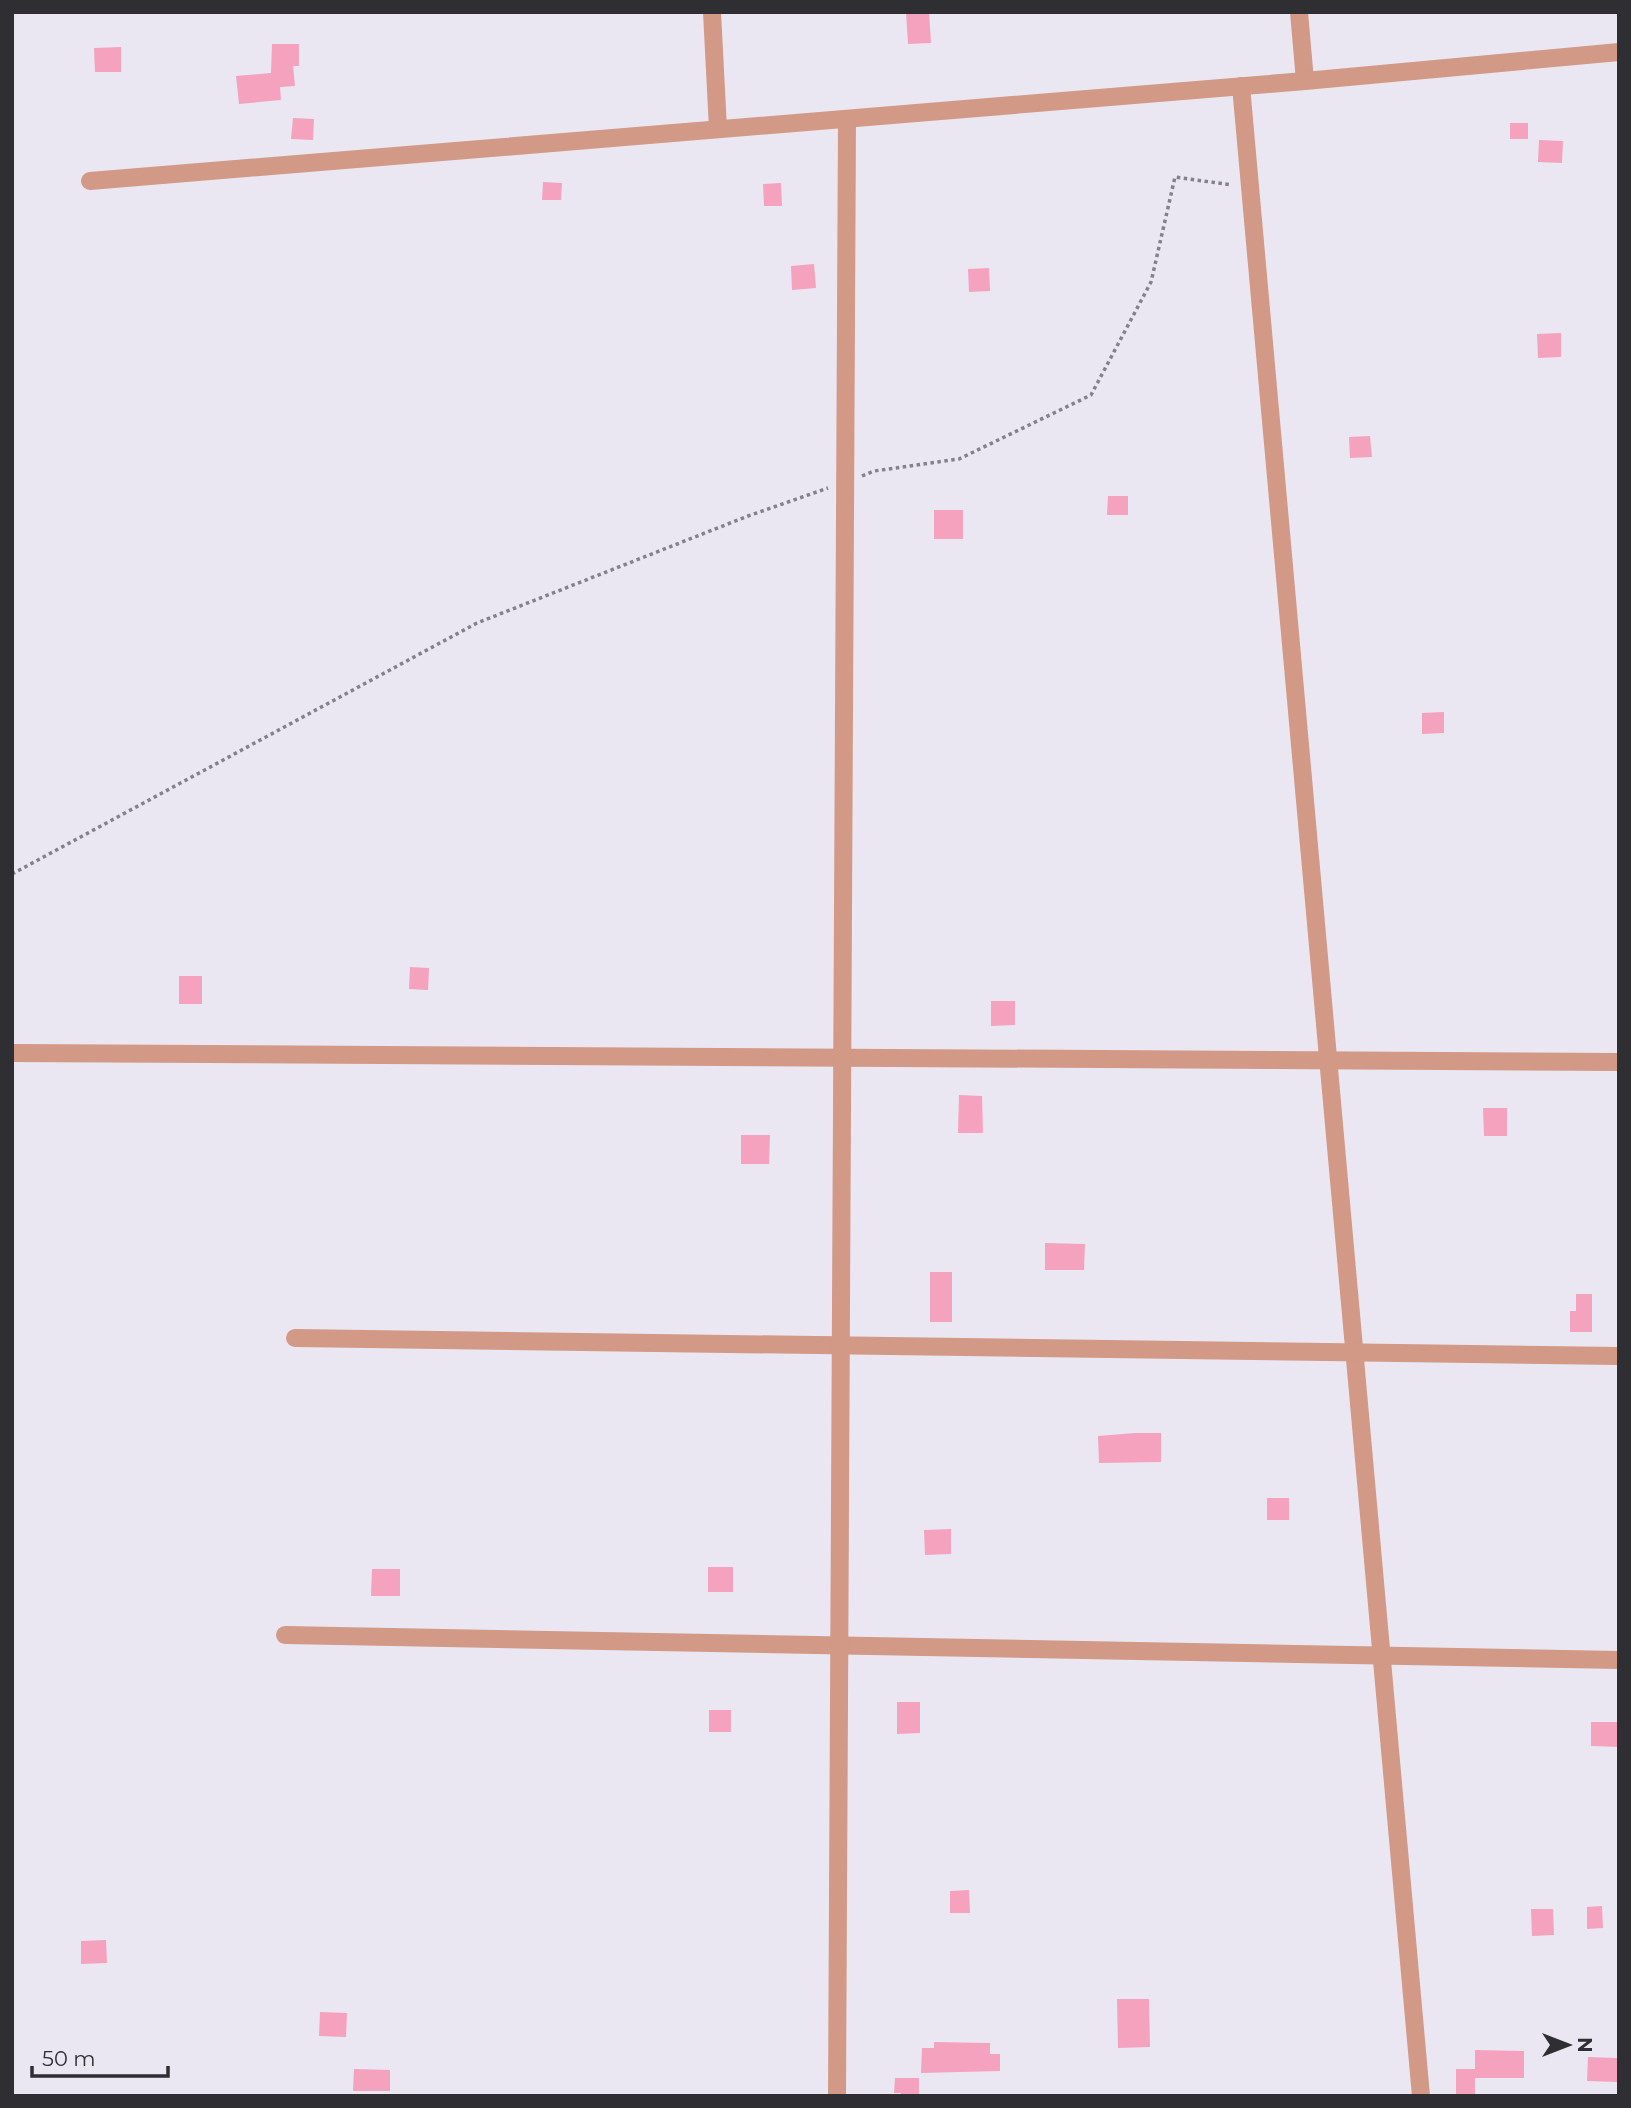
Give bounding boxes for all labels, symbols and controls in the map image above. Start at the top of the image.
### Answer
north arrow [1533,2010,1603,2080]
scale bar [32,2035,168,2078]
text: N [1573,2037,1596,2053]
text: 50 m [42,2046,96,2071]

